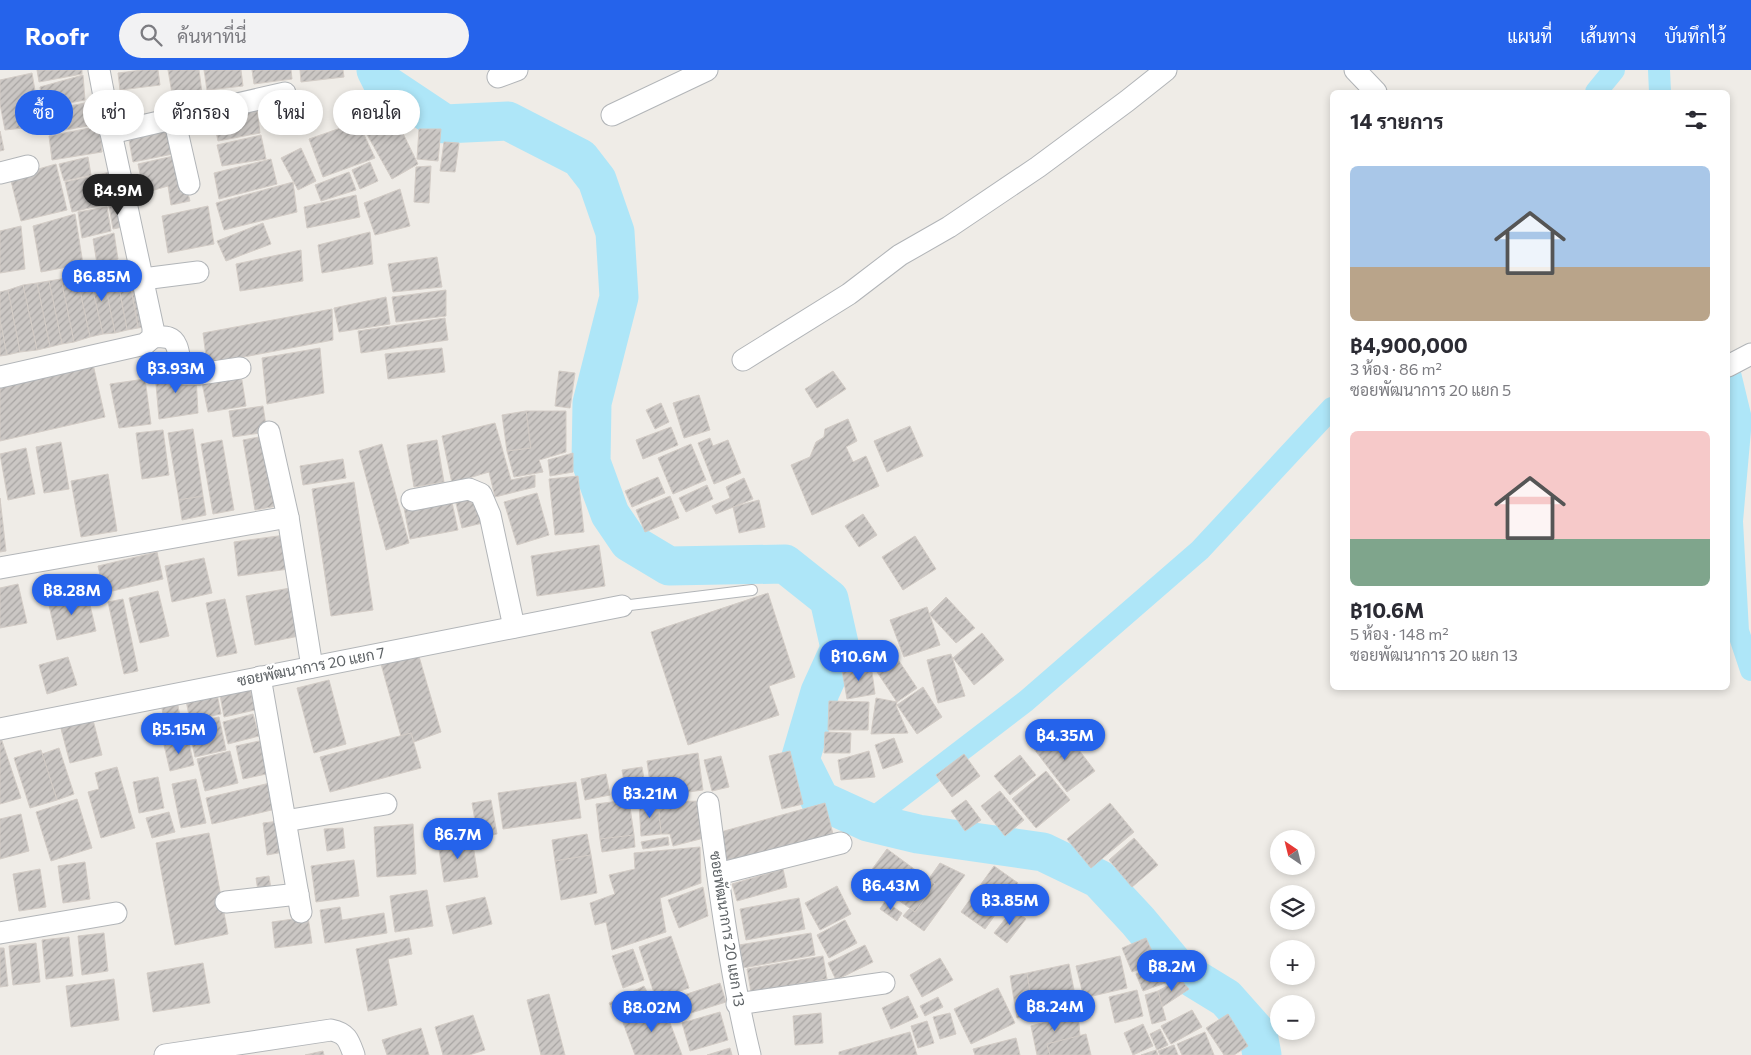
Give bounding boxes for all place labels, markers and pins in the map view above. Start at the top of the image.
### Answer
pin: ฿4.9M [83,174,153,216]
pin: ฿6.85M [61,260,143,302]
pin: ฿3.93M [135,352,217,394]
pin: ฿8.28M [31,574,113,616]
pin: ฿10.6M [818,640,900,682]
pin: ฿5.15M [138,712,220,755]
pin: ฿4.35M [1024,718,1106,761]
pin: ฿3.21M [609,776,691,819]
pin: ฿6.7M [423,818,493,860]
pin: ฿6.43M [850,868,932,911]
pin: ฿3.85M [969,884,1051,926]
pin: ฿8.2M [1137,950,1207,992]
pin: ฿8.02M [611,990,693,1033]
pin: ฿8.24M [1014,990,1096,1032]

